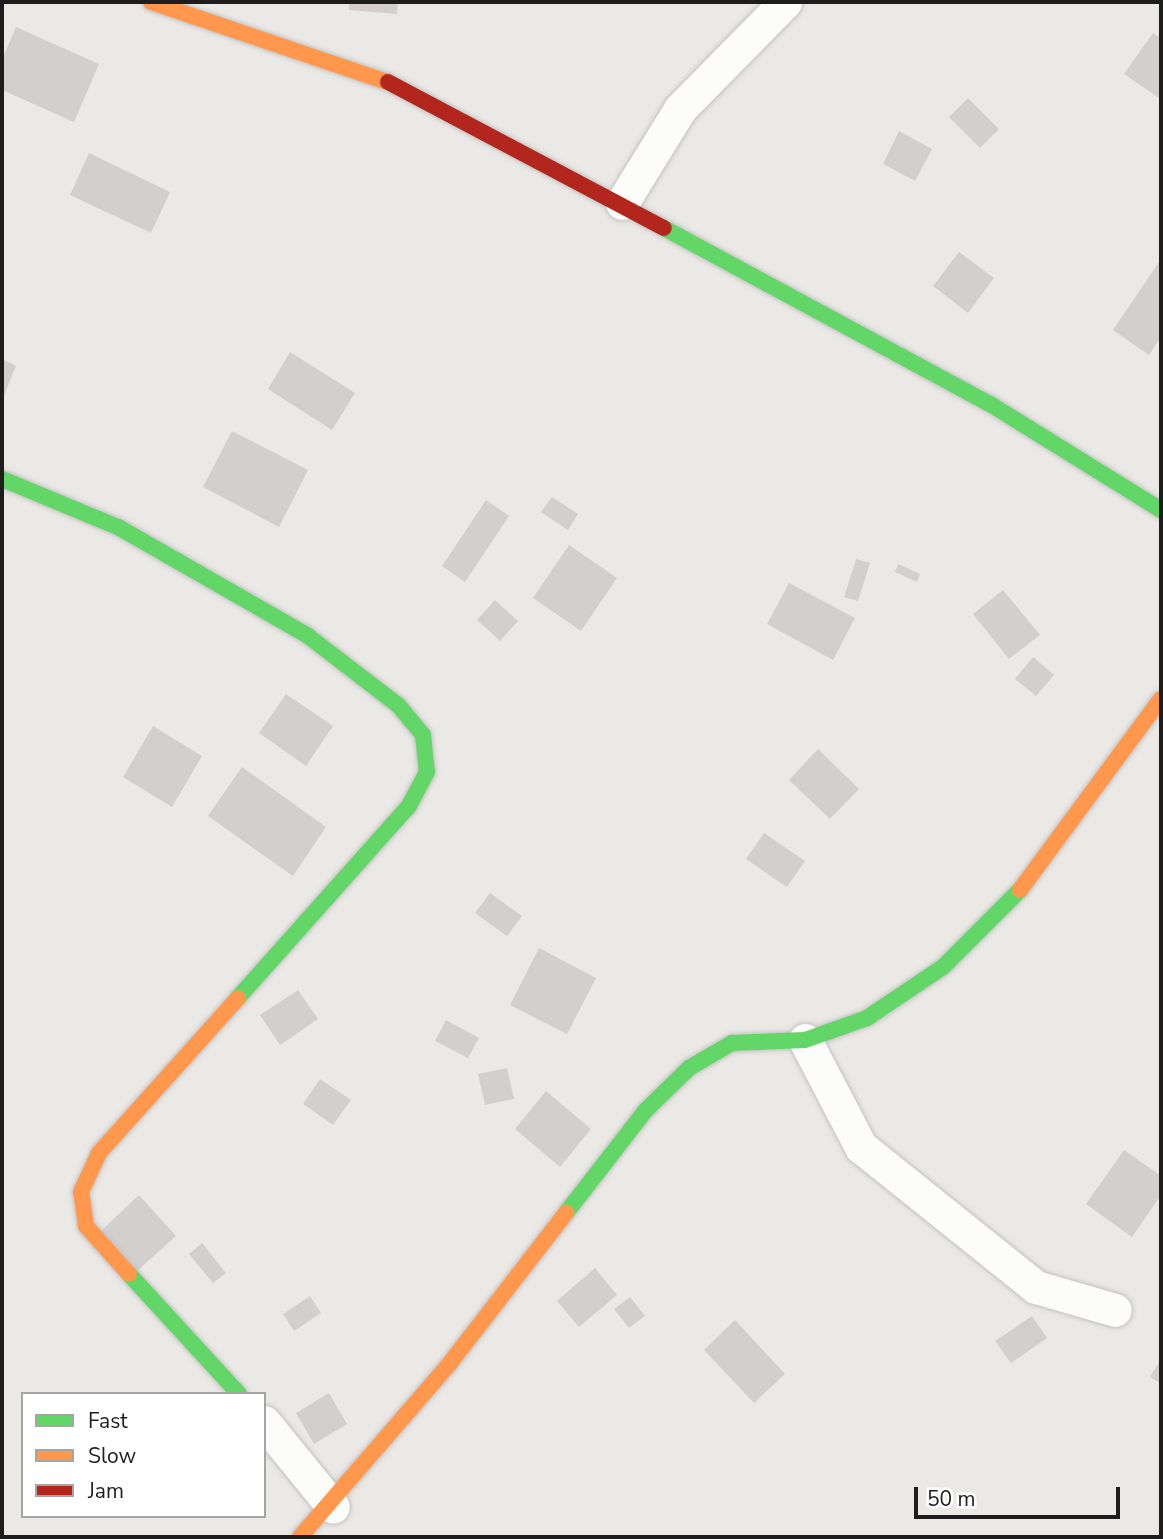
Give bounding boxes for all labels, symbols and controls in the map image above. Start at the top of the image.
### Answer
legend [21,1392,266,1518]
text: Fast [88,1407,128,1435]
text: Slow [88,1442,136,1470]
scale bar [918,1472,1124,1516]
text: Jam [88,1477,124,1505]
text: 50 m [927,1485,976,1513]

